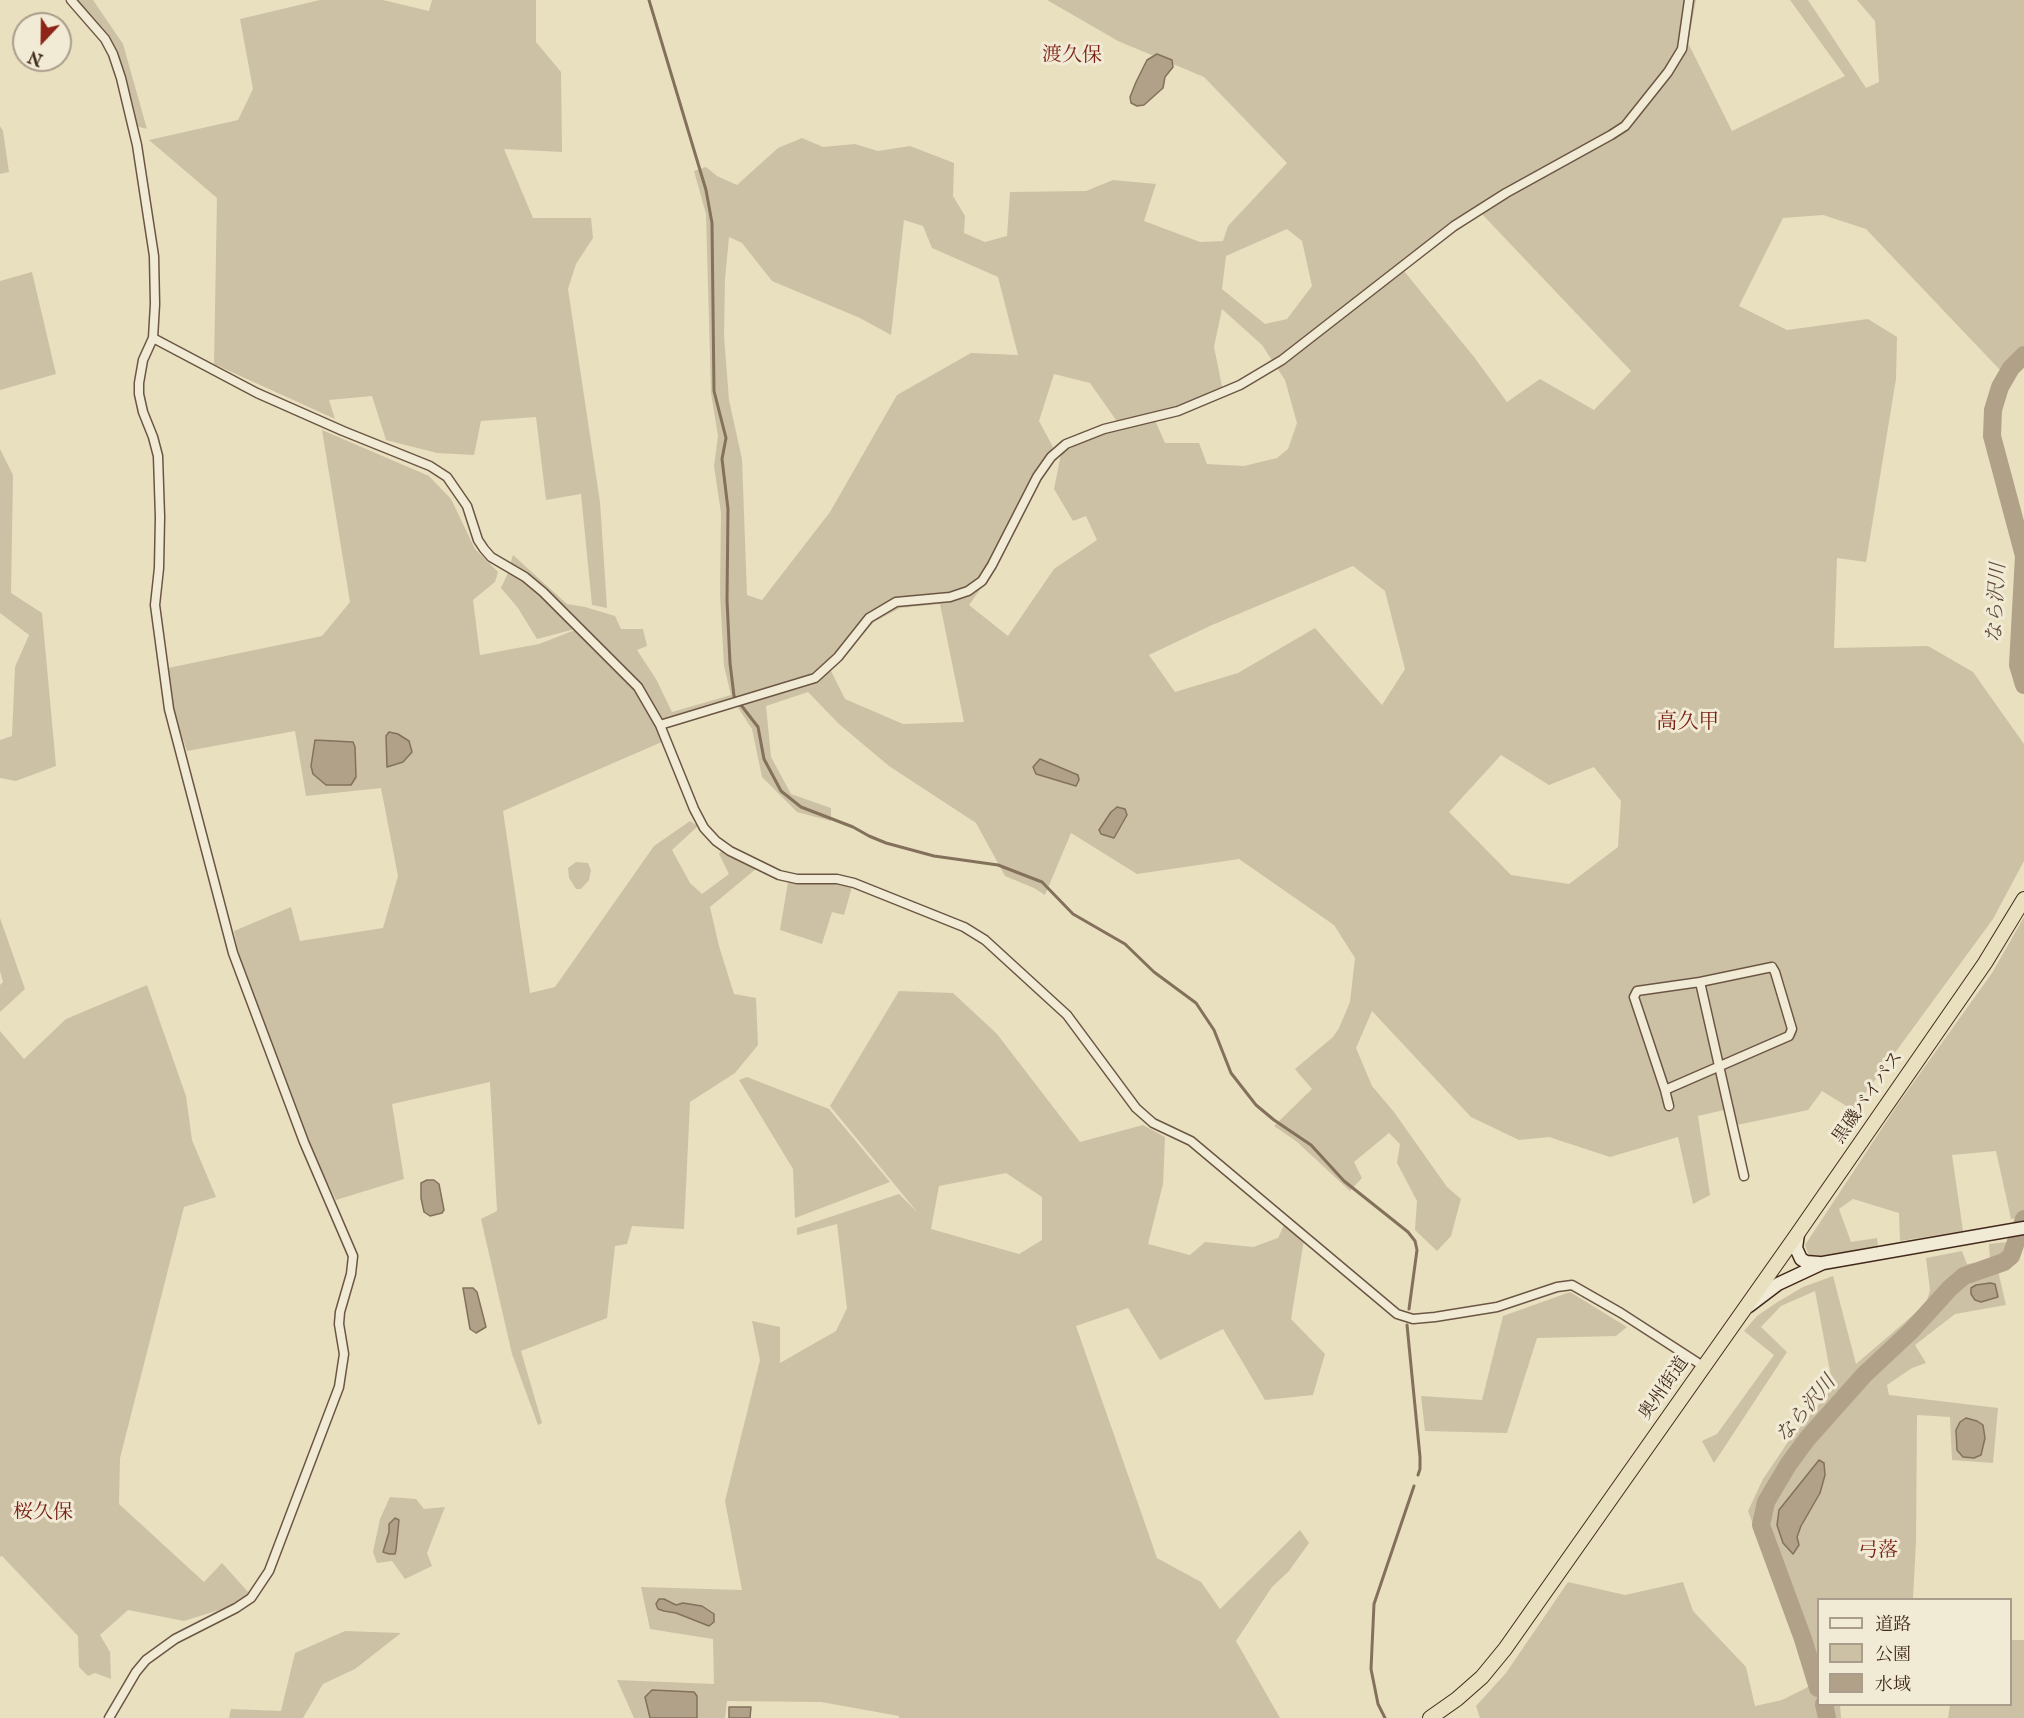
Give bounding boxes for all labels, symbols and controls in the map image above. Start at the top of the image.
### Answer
north arrow [12,12,72,72]
text: N [26,45,46,69]
district label: 渡久保 [1042,45,1102,69]
water label: なら沢川 [1984,562,2012,644]
district label: 高久甲 [1657,711,1719,737]
street label: 黒磯バイパス [1829,1048,1909,1148]
street label: 奥州街道 [1636,1353,1694,1425]
water label: なら沢川 [1772,1372,1842,1448]
district label: 桜久保 [13,1502,73,1526]
district label: 弓落 [1858,1540,1898,1564]
legend [1817,1598,2012,1706]
text: 道路 [1875,1614,1911,1637]
text: 公園 [1875,1644,1911,1667]
text: 水域 [1875,1674,1911,1697]

